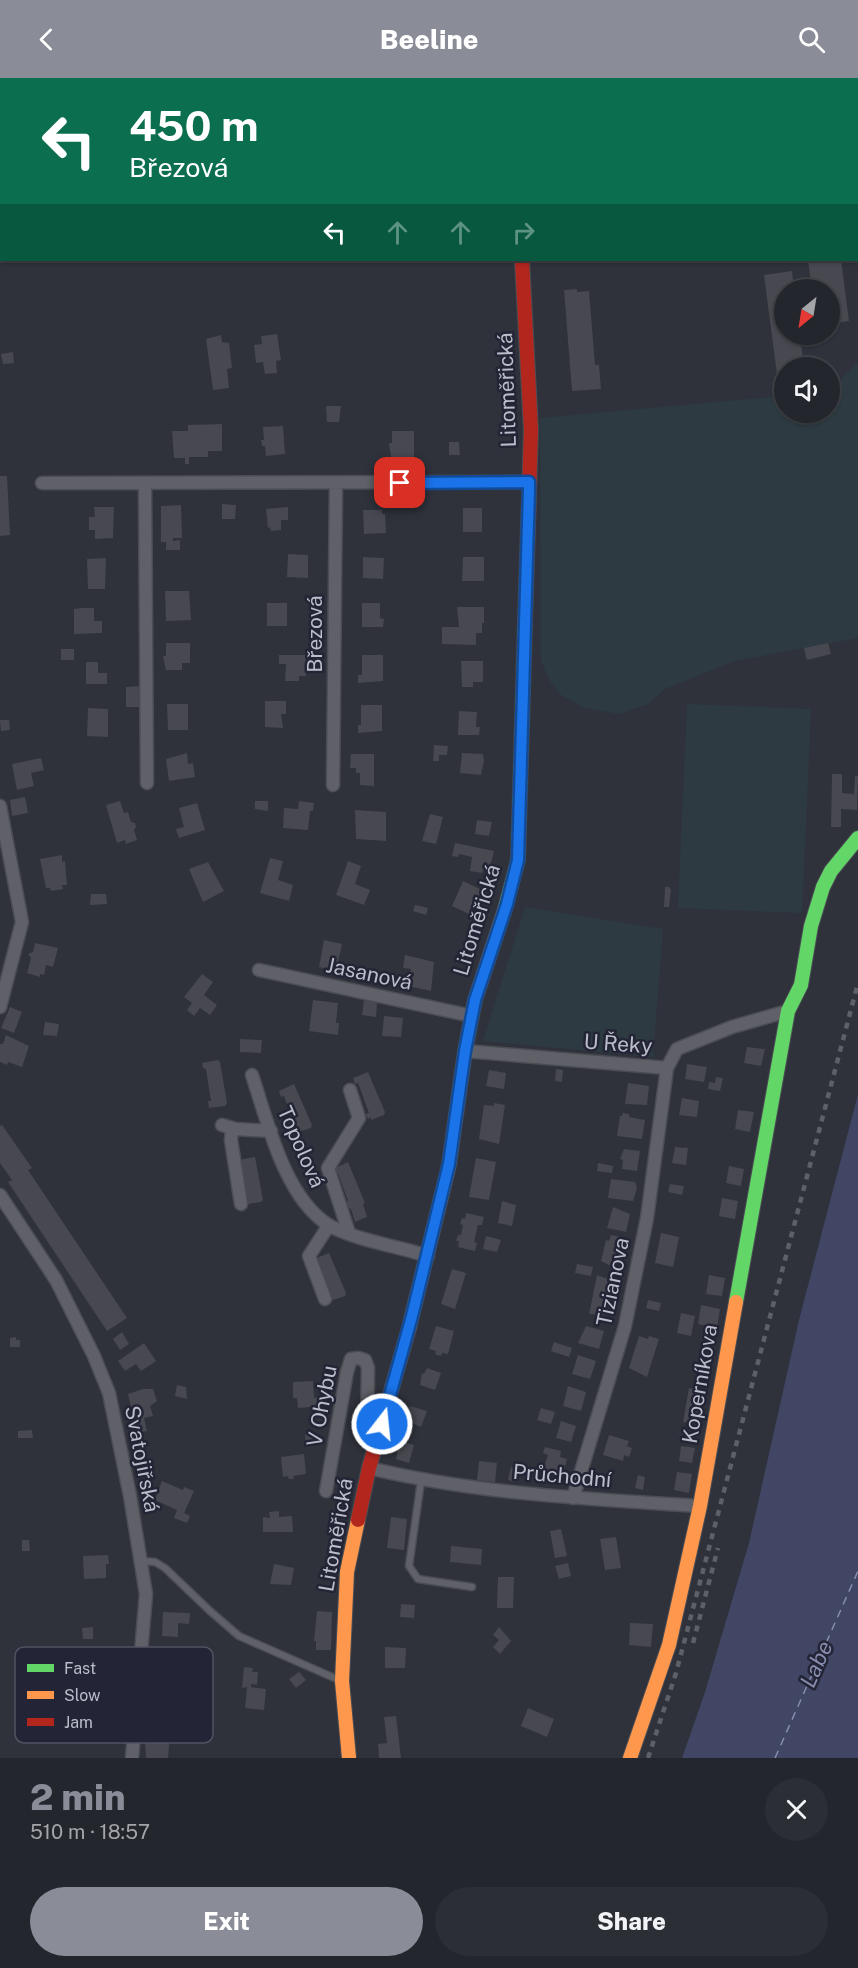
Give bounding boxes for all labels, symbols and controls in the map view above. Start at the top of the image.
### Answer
icon: back [30,23,63,56]
text: Beeline [380,23,478,55]
icon: search [795,23,828,56]
text: 450 m [129,101,259,150]
icon: left [30,102,108,180]
text: Březová [129,151,229,183]
icon: left [318,216,351,249]
icon: ahead [381,216,414,249]
icon: ahead [444,216,477,249]
icon: right [507,216,540,249]
north arrow [774,279,840,345]
map controls [774,279,840,423]
street label: Litoměřická [492,332,521,448]
button: sound [774,357,840,423]
pin [374,457,425,508]
icon: arrive [383,466,416,499]
street label: Březová [302,595,327,673]
street label: Litoměřická [448,861,505,978]
street label: Jasanová [324,952,415,995]
street label: U Řeky [583,1029,653,1058]
street label: Topolová [272,1102,331,1191]
street label: Tizianova [591,1235,634,1329]
street label: Koperníkova [677,1322,722,1445]
street label: V Ohybu [301,1363,342,1449]
position arrow [350,1392,414,1456]
street label: Svatojiřská [120,1403,165,1514]
street label: Průchodní [512,1459,613,1492]
street label: Litoměřická [313,1476,358,1594]
water label: Labe [794,1637,838,1691]
legend [15,1647,213,1743]
text: Fast [64,1659,96,1678]
text: Slow [64,1686,101,1705]
text: Jam [64,1713,93,1732]
text: 2 min [30,1776,126,1818]
button: close [765,1778,828,1841]
text: 510 m · 18:57 [30,1820,150,1844]
button: Exit [30,1887,423,1956]
button: Share [435,1887,828,1956]

